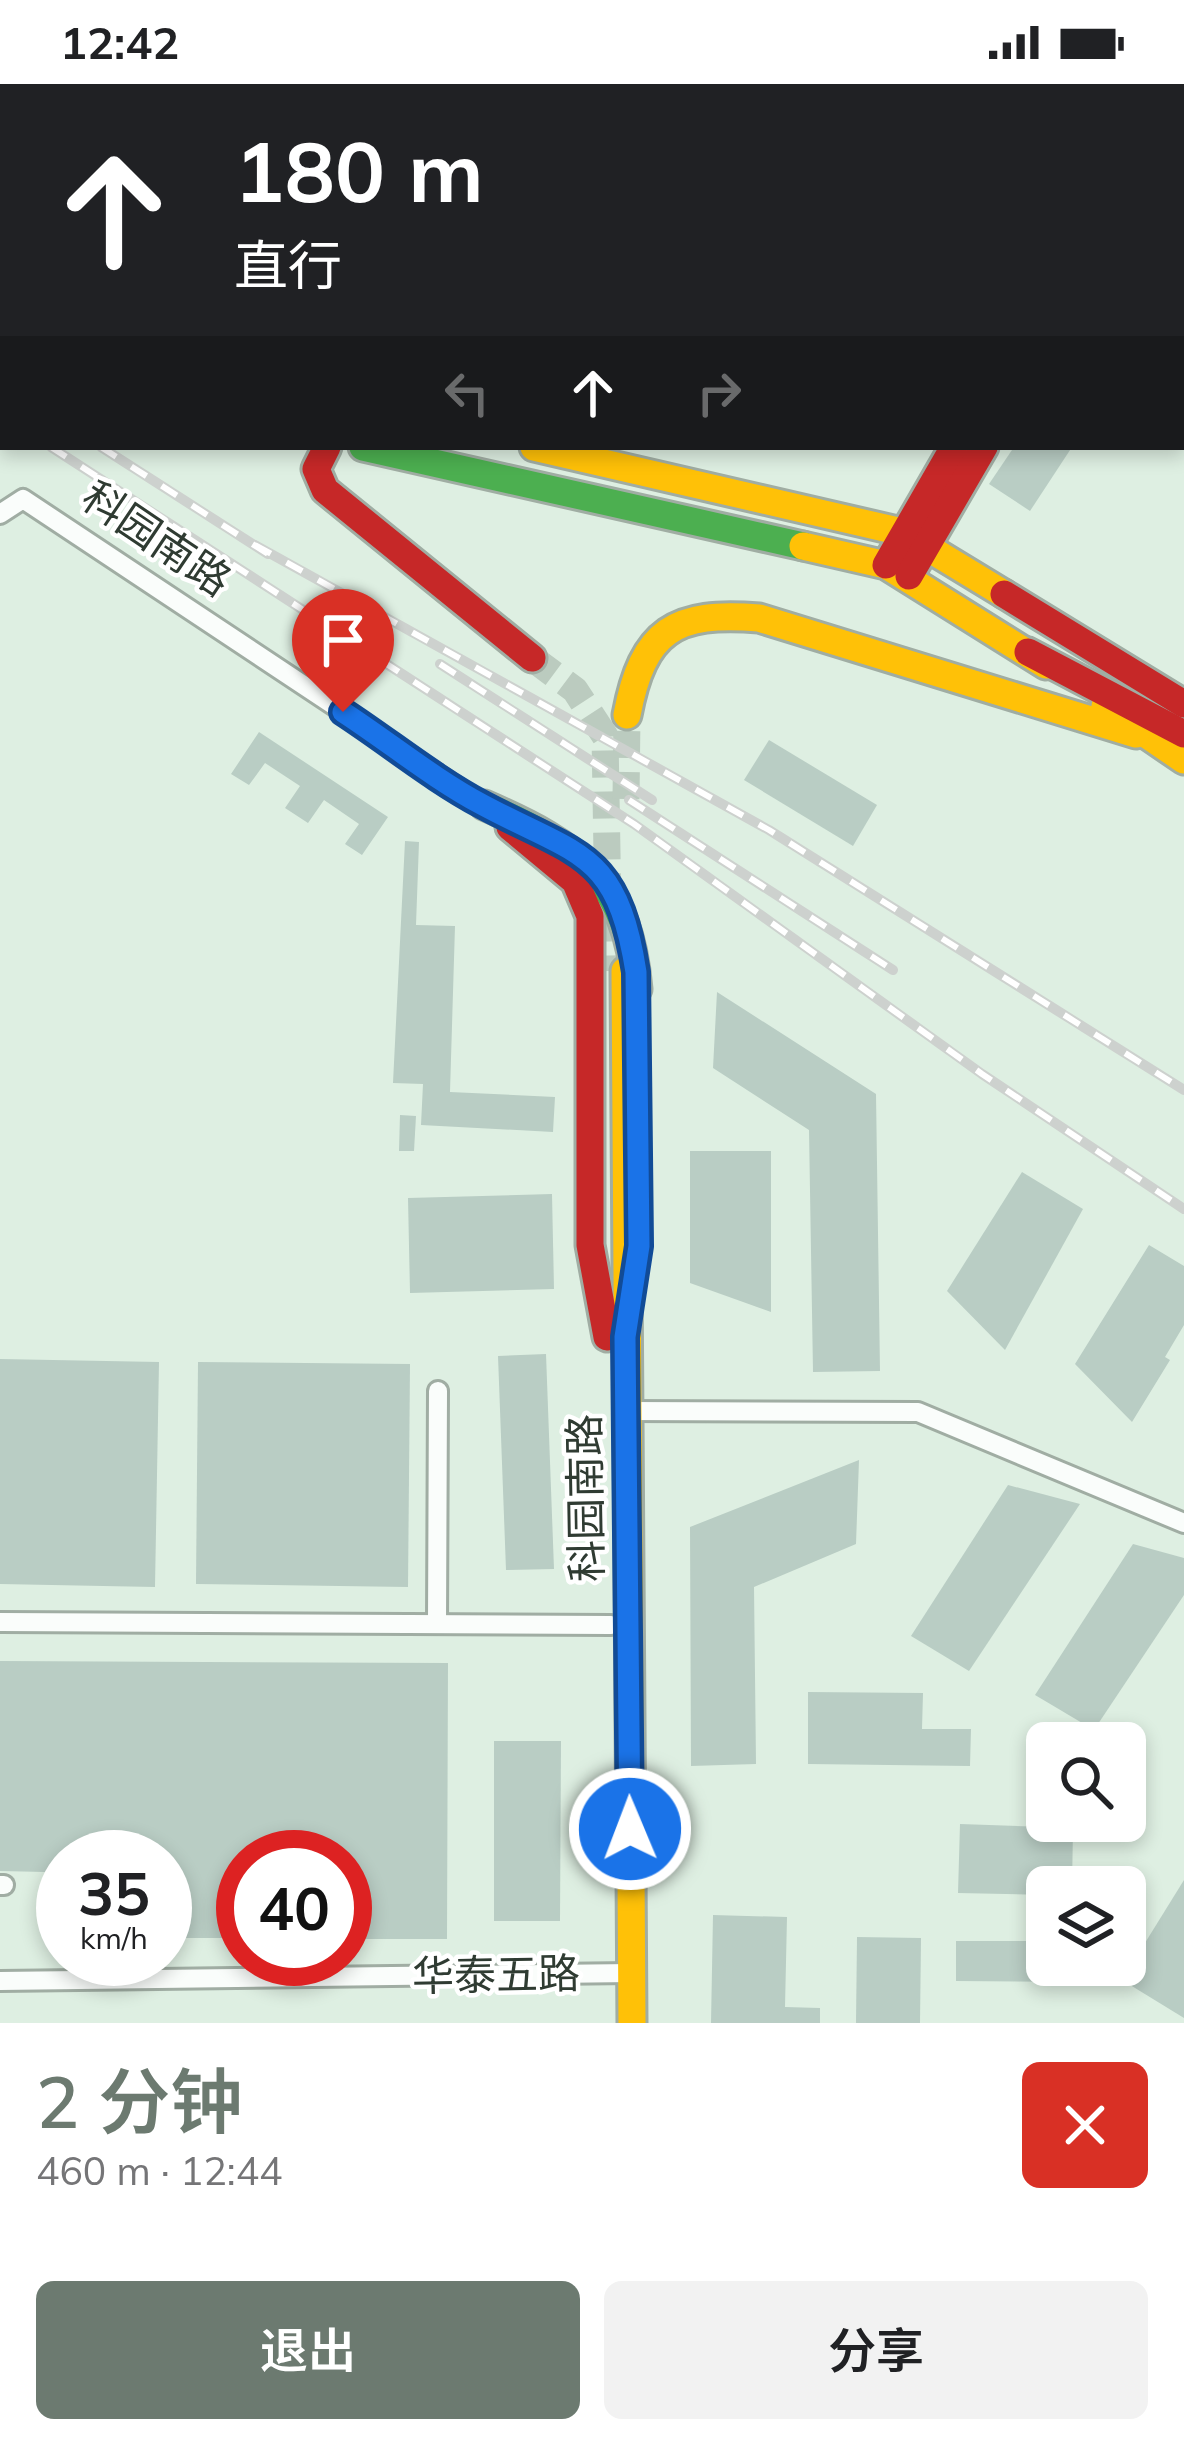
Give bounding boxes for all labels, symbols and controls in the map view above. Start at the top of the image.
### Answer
text: 12:42 [60,14,179,70]
text: 180 m [234,118,484,223]
icon: ahead [36,132,192,288]
text: 直行 [234,231,342,299]
icon: left [434,360,500,426]
icon: ahead [560,360,626,426]
icon: right [686,360,752,426]
street label: 科园南路 [73,469,241,607]
pin [292,589,394,712]
icon: arrive [310,607,376,673]
street label: 科园南路 [557,1414,613,1582]
map controls [1026,1722,1146,1986]
button: search [1026,1722,1146,1842]
position arrow [567,1766,693,1892]
speed limit sign: 40 [216,1830,372,1986]
text: 35 [78,1855,150,1930]
button: layers [1026,1866,1146,1986]
text: km/h [80,1919,148,1957]
street label: 华泰五路 [412,1946,580,2002]
text: 2 分钟 [36,2056,242,2146]
button: close [1022,2062,1148,2188]
text: 460 m · 12:44 [36,2146,282,2195]
button: 退出 [36,2281,580,2419]
button: 分享 [604,2281,1148,2419]

